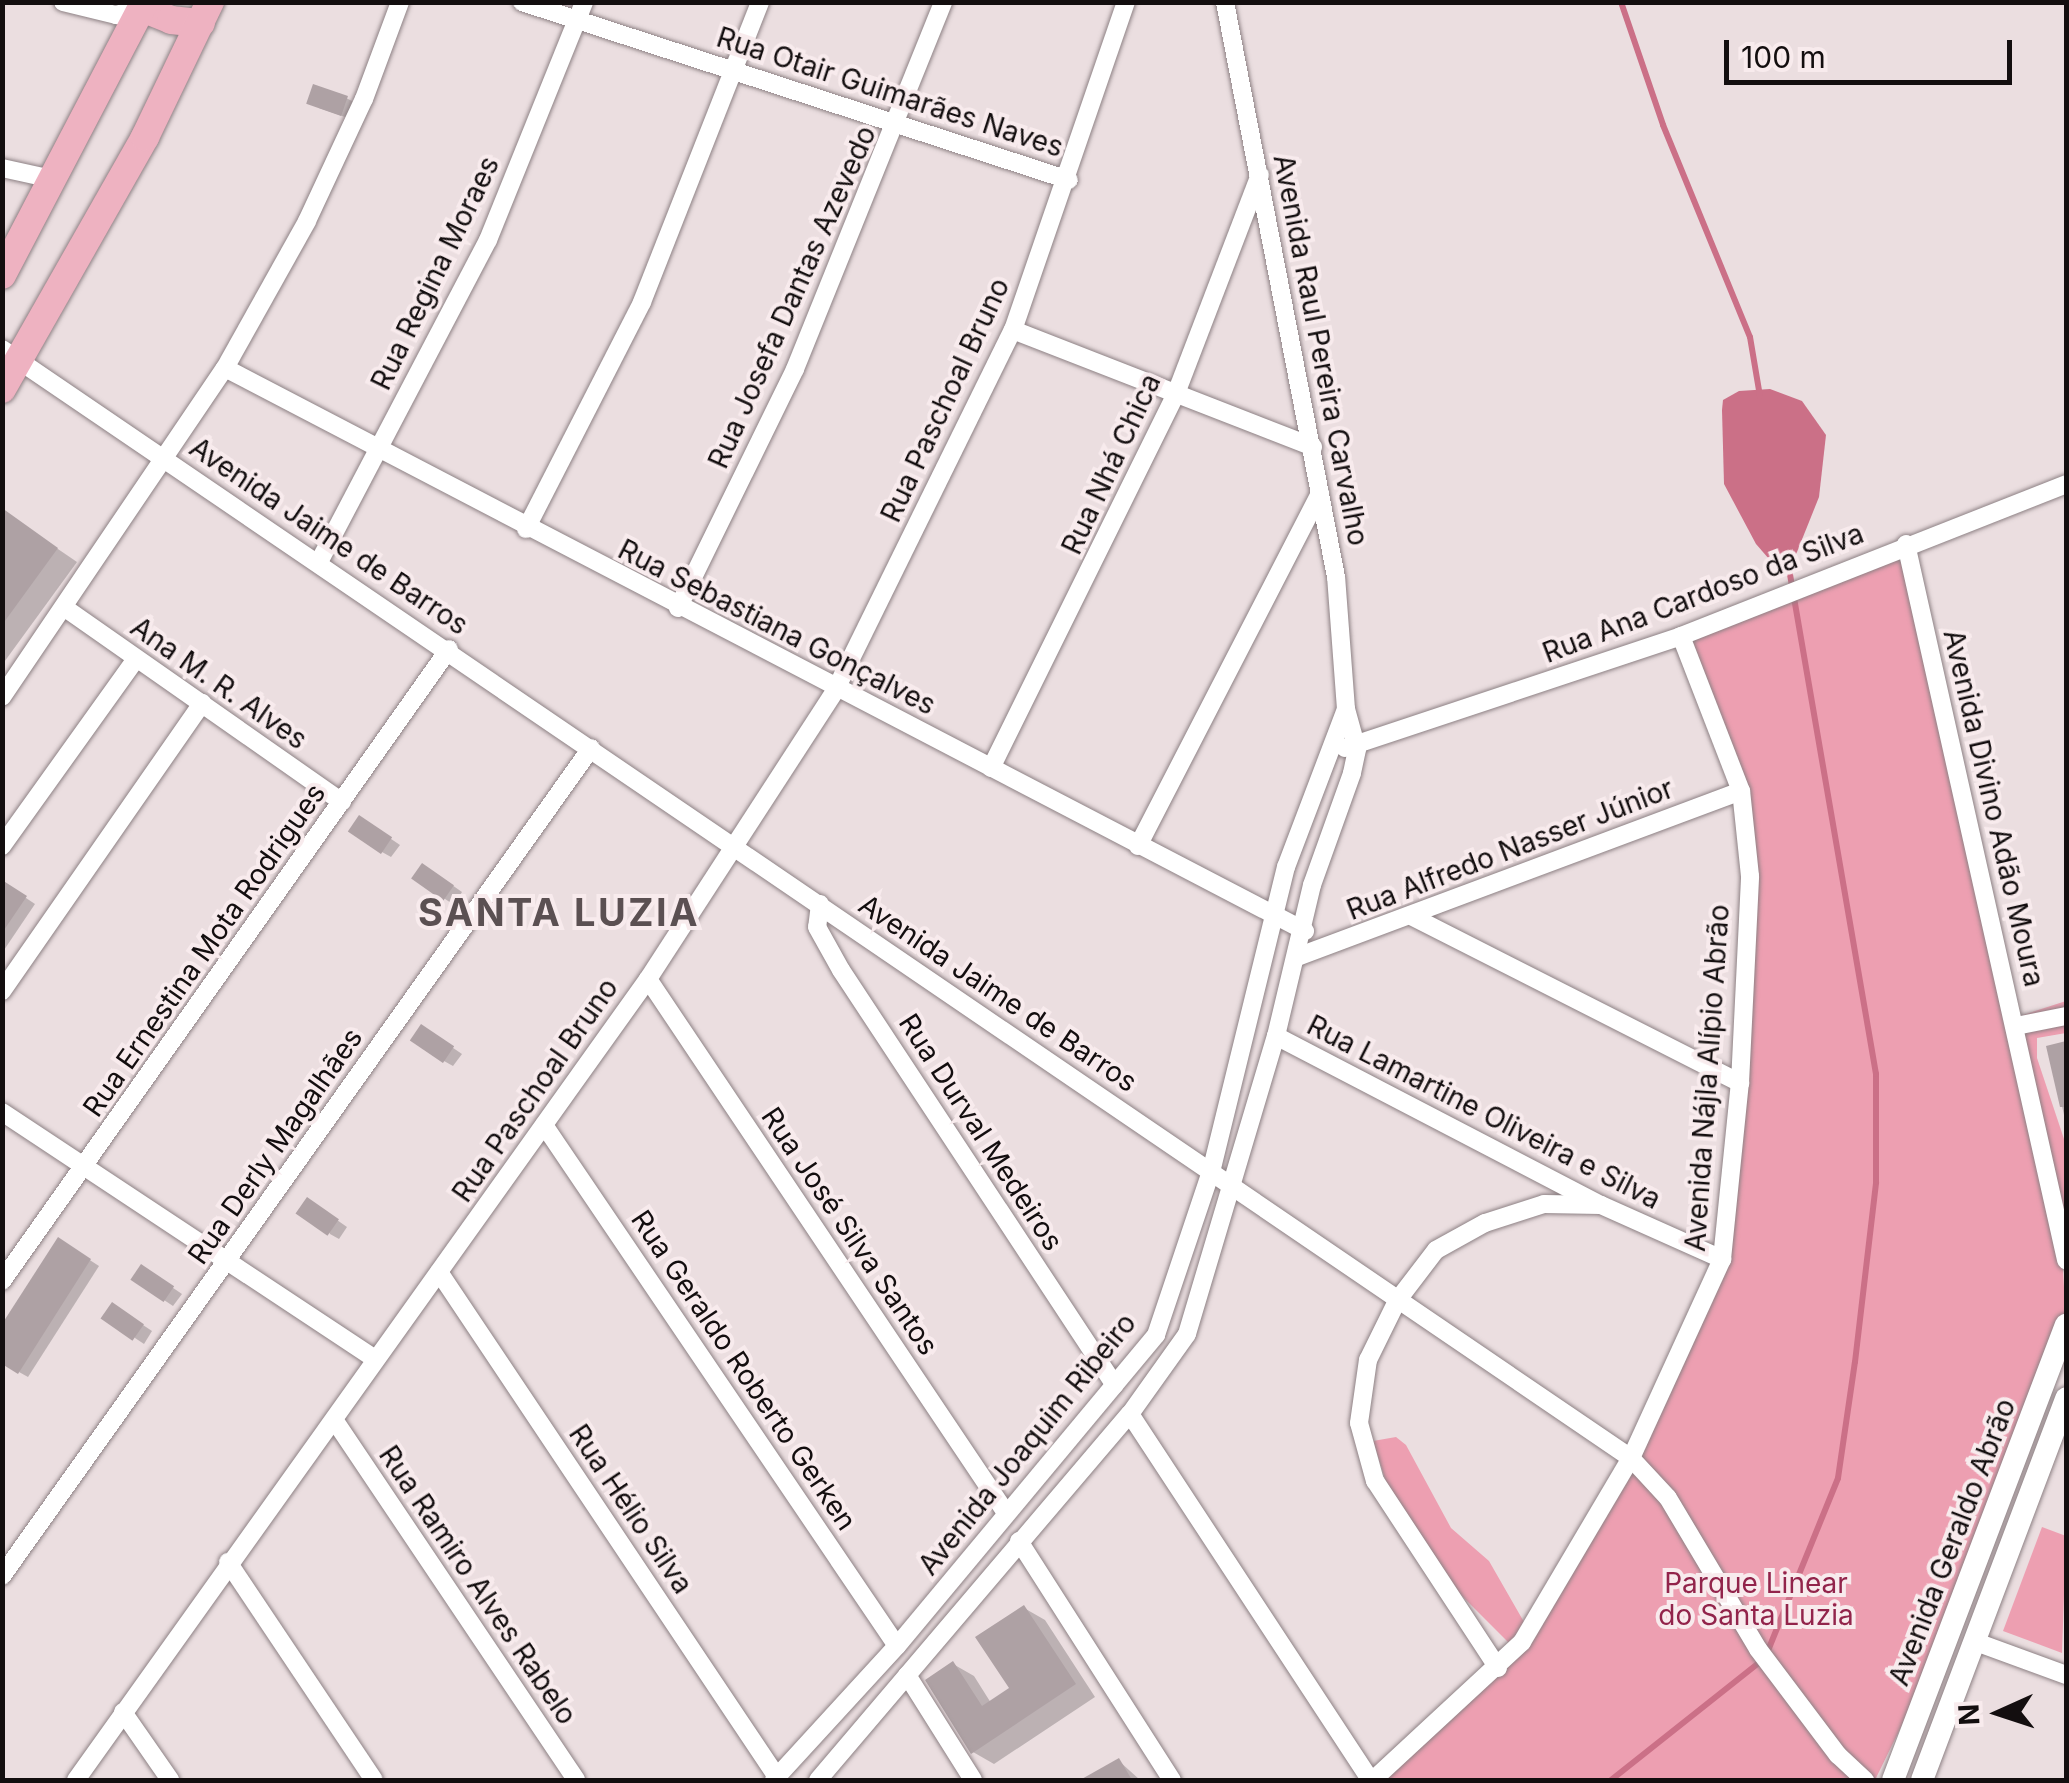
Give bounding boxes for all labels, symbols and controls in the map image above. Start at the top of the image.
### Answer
street label: Rua Otair Guimarães Naves [713,20,1067,164]
scale bar [1729,20,2016,82]
text: 100 m [1741,39,1826,75]
street label: Rua Josefa Dantas Azevedo [701,121,883,473]
street label: Rua Regina Moraes [364,151,506,395]
street label: Avenida Raul Pereira Carvalho [1267,152,1375,548]
street label: Rua Paschoal Bruno [874,273,1016,527]
street label: Rua Nhá Chica [1055,368,1167,560]
street label: Avenida Jaime de Barros [184,430,474,642]
street label: Rua Ana Cardoso da Silva [1538,516,1868,670]
street label: Rua Sebastiana Gonçalves [613,532,941,722]
street label: Ana M. R. Alves [125,610,313,756]
street label: Avenida Divino Adão Moura [1937,626,2051,990]
street label: Rua Alfredo Nasser Júnior [1342,771,1678,927]
street label: Rua Ernestina Mota Rodrigues [76,777,332,1123]
street label: Avenida Jaime de Barros [853,887,1143,1099]
district label: SANTA LUZIA [418,890,700,936]
street label: Avenida Nájla Alípio Abrão [1678,903,1736,1253]
street label: Rua Paschoal Bruno [445,972,625,1208]
street label: Rua Durval Medeiros [892,1007,1070,1257]
street label: Rua Lamartine Oliveira e Silva [1302,1008,1666,1216]
street label: Rua Derly Magalhães [181,1022,369,1270]
street label: Rua José Silva Santos [755,1101,945,1361]
street label: Rua Geraldo Roberto Gerken [624,1204,864,1536]
street label: Avenida Joaquim Ribeiro [911,1307,1143,1581]
street label: Avenida Geraldo Abrão [1882,1394,2022,1690]
street label: Rua Hélio Silva [562,1418,700,1600]
street label: Rua Ramiro Alves Rabelo [372,1439,584,1731]
park label: Parque Linear do Santa Luzia [1658,1566,1854,1632]
north arrow [1949,1663,2049,1763]
text: N [1952,1703,1987,1726]

